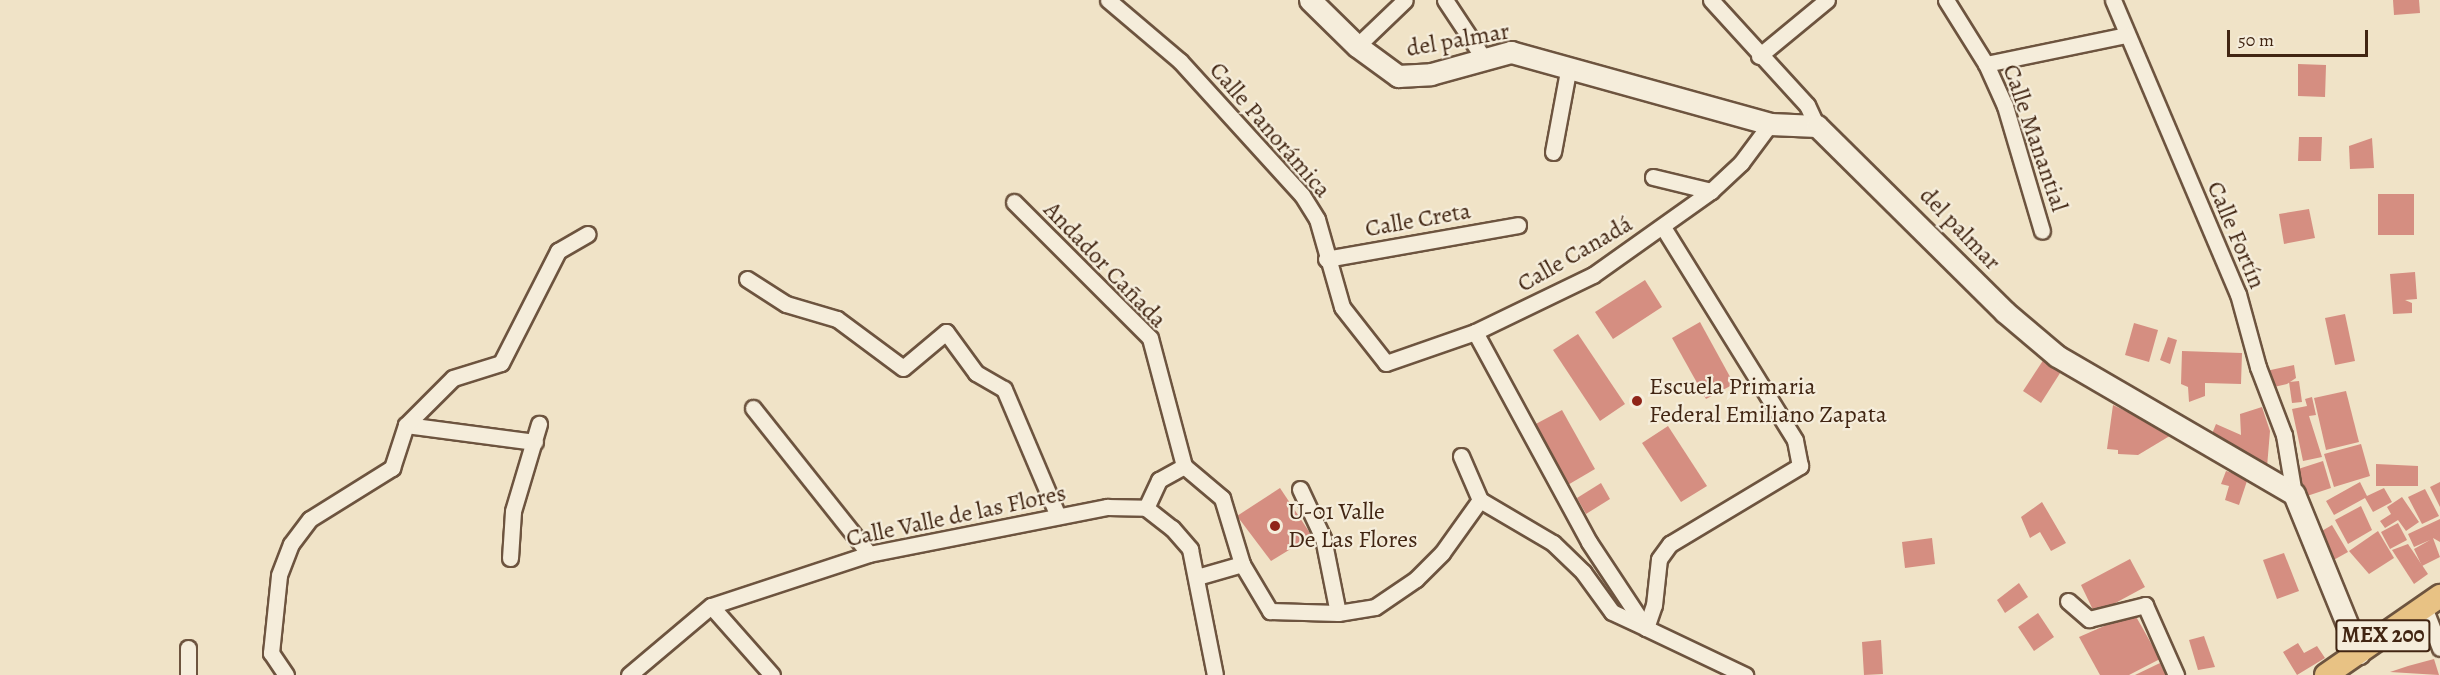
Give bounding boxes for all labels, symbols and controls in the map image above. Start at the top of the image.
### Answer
street label: del palmar [1404,17,1512,63]
scale bar [2230,18,2371,56]
text: 50 m [2238,28,2274,52]
street label: Calle Panorámica [1203,56,1337,204]
street label: Calle Manantial [1996,61,2074,215]
street label: Calle Fortín [2201,177,2271,293]
street label: del palmar [1913,181,2007,277]
street label: Andador Cañada [1038,196,1172,334]
street label: Calle Creta [1363,197,1473,243]
street label: Calle Canadá [1512,210,1638,298]
place label: Escuela Primaria Federal Emiliano Zapata [1649,373,1887,429]
marker: Escuela Primaria Federal Emiliano Zapata [1630,394,1644,408]
street label: Calle Valle de las Flores [844,479,1068,553]
place label: U-01 Valle De Las Flores [1288,498,1418,554]
marker: U-01 Valle De Las Flores [1266,517,1284,535]
road number: MEX 200 [2335,617,2431,655]

